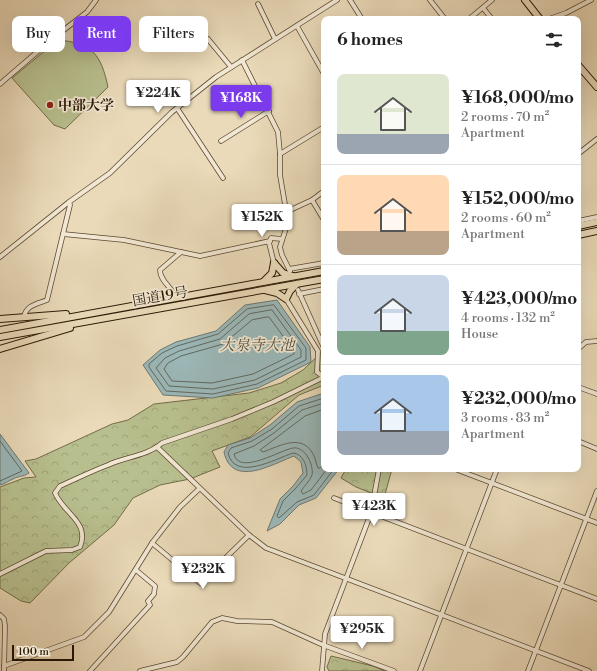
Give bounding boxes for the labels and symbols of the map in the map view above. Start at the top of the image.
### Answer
pin: ¥224K [130,80,186,114]
pin: ¥168K [213,85,269,119]
place label: 中部大学 [58,97,114,115]
marker: 中部大学 [45,100,55,110]
pin: ¥152K [234,204,290,238]
street label: 国道19号 [131,283,189,311]
water label: 大泉寺大池 [219,336,296,355]
pin: ¥423K [346,493,402,527]
pin: ¥232K [175,556,231,590]
pin: ¥295K [334,616,390,650]
scale bar [12,643,74,662]

